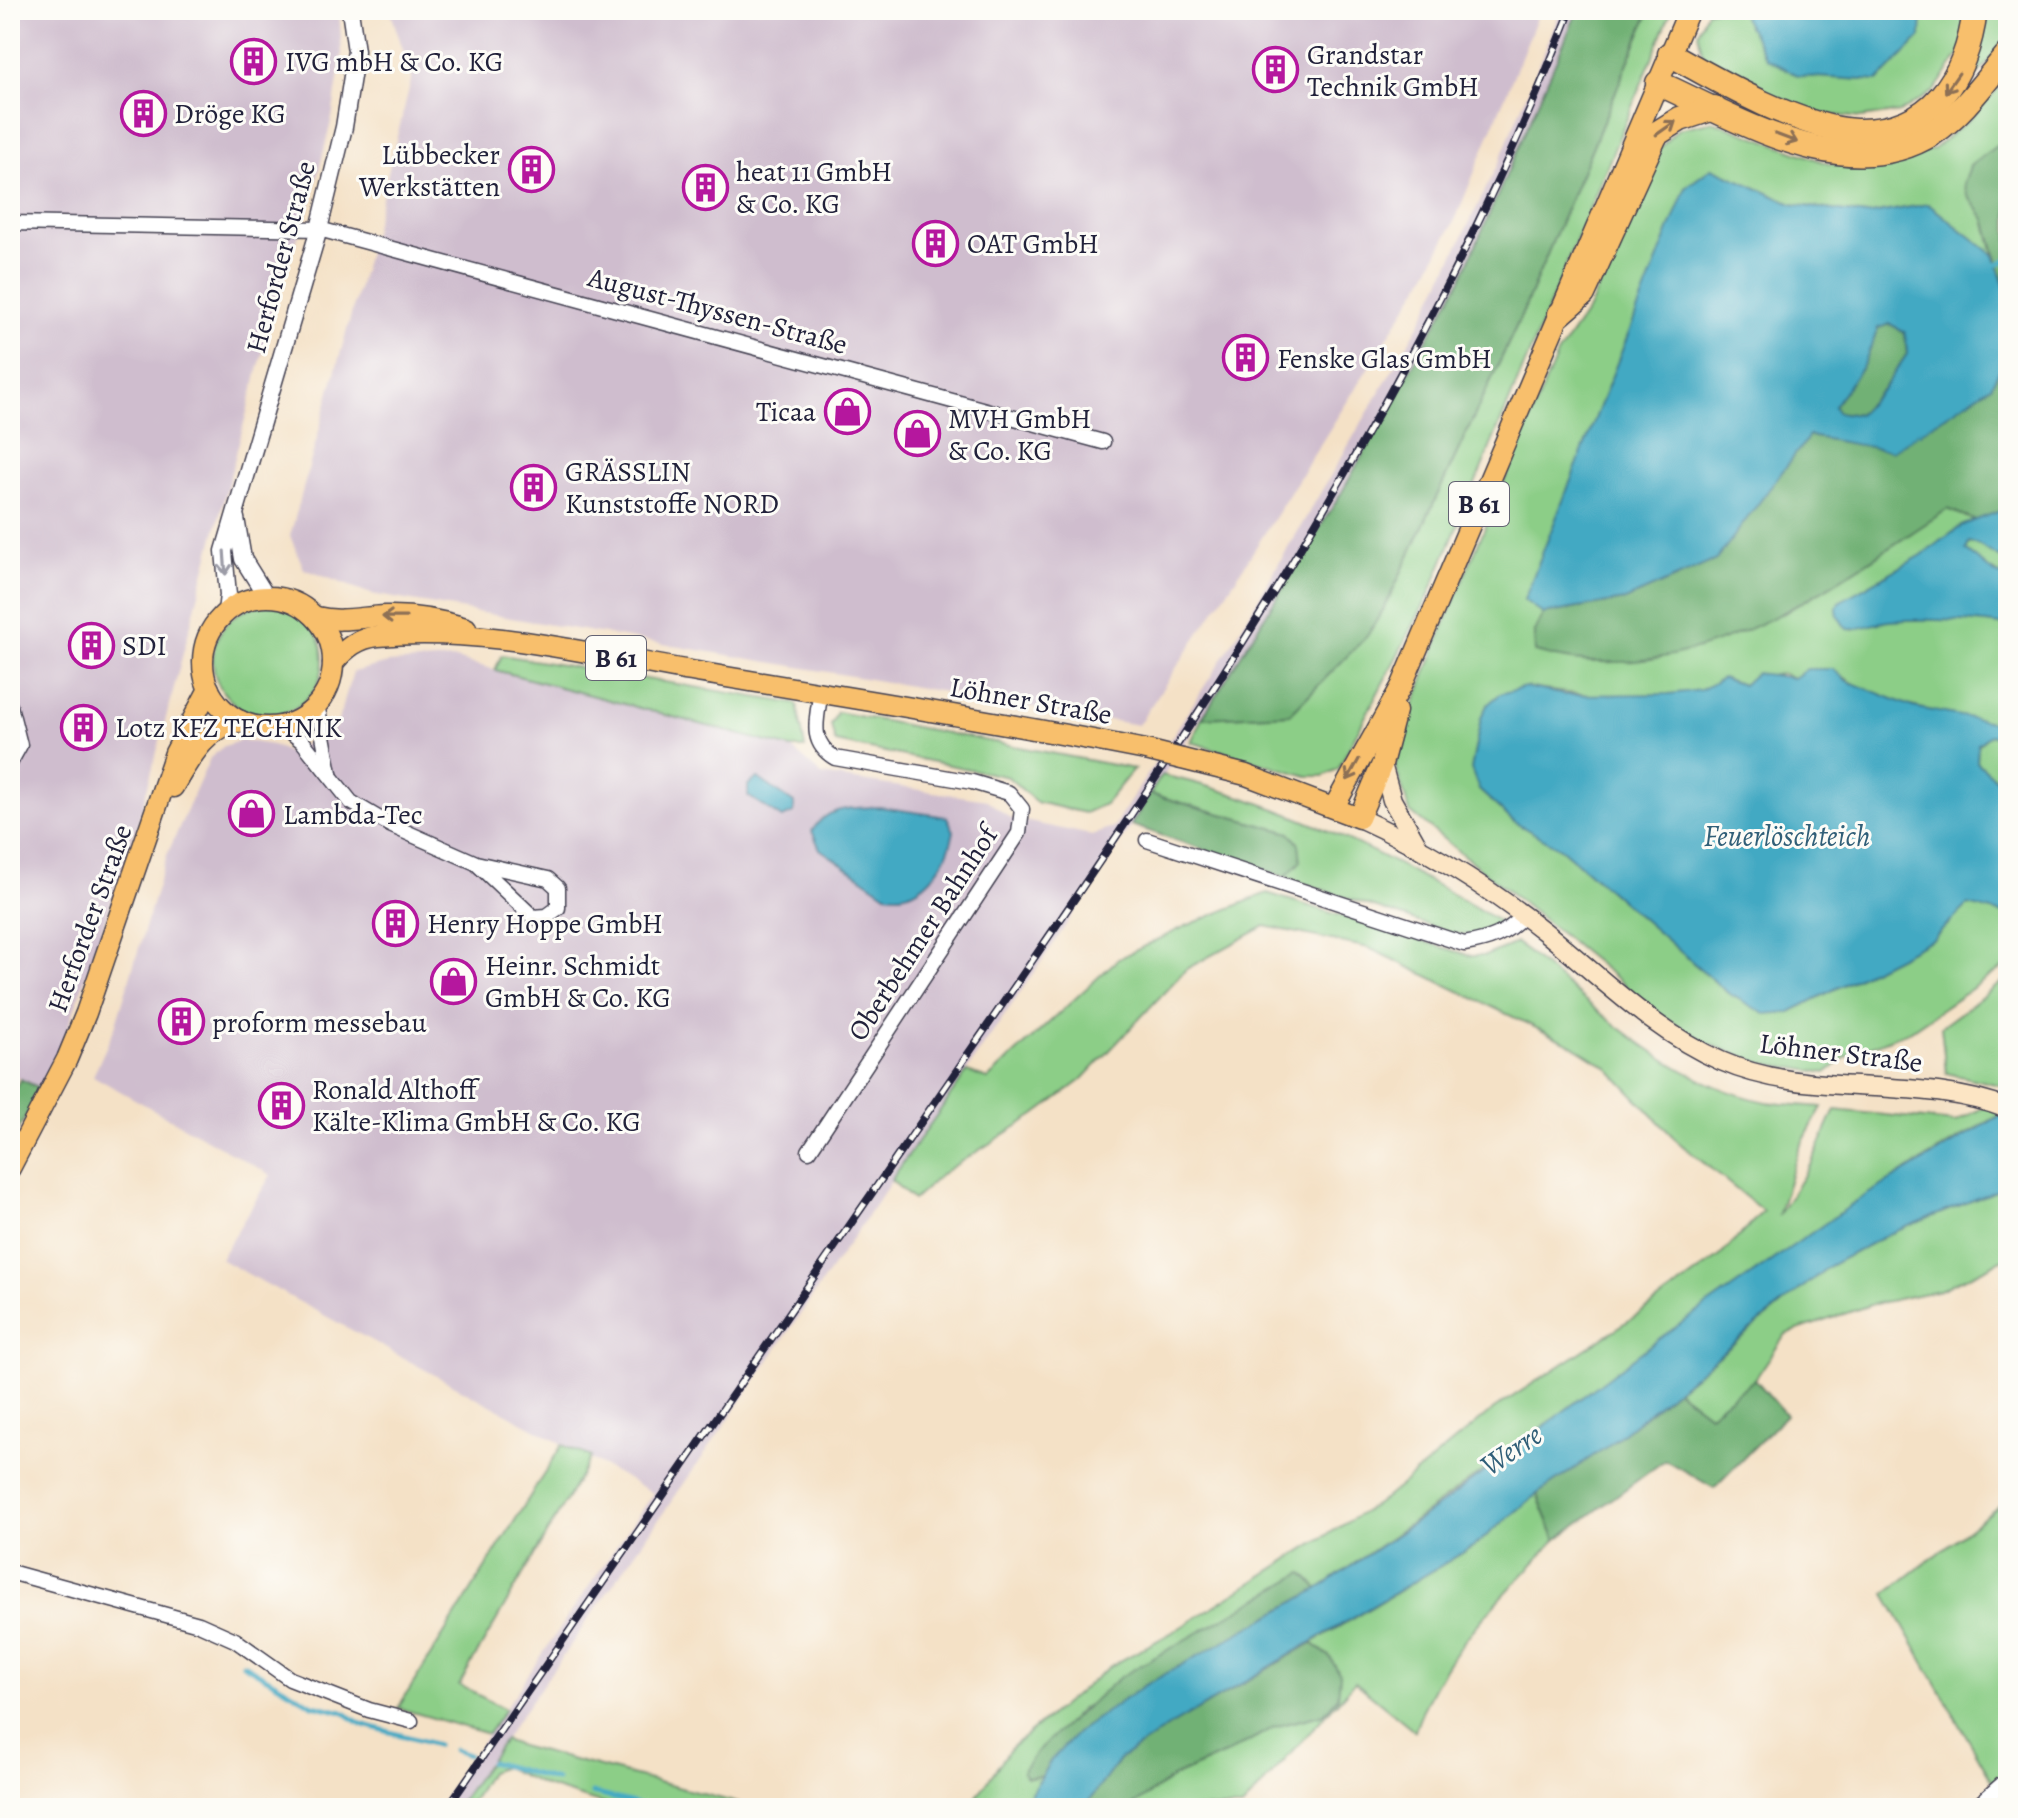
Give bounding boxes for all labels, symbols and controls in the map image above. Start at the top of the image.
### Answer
place label: Grandstar Technik GmbH [1307,36,1479,106]
building icon: IVG mbH & Co. KG [230,37,278,85]
place label: IVG mbH & Co. KG [285,43,503,81]
building icon: Grandstar Technik GmbH [1252,46,1300,94]
one-way arrow [1943,71,1960,93]
building icon: Dröge KG [119,89,167,137]
place label: Dröge KG [174,95,286,133]
one-way arrow [1655,120,1676,137]
one-way arrow [1773,132,1798,146]
place label: Lübbecker Werkstätten [358,136,500,206]
building icon: Lübbecker Werkstätten [507,146,555,194]
place label: heat 11 GmbH & Co. KG [736,153,892,223]
street label: Herforder Straße [237,157,325,358]
building icon: heat 11 GmbH & Co. KG [681,163,729,211]
building icon: OAT GmbH [912,219,960,267]
place label: OAT GmbH [967,225,1099,263]
street label: August-Thyssen-Straße [583,258,851,364]
building icon: Fenske Glas GmbH [1222,334,1270,382]
place label: Fenske Glas GmbH [1277,340,1492,378]
shop icon: Ticaa [823,387,871,435]
place label: Ticaa [756,393,816,431]
place label: MVH GmbH & Co. KG [948,400,1091,470]
shop icon: MVH GmbH & Co. KG [893,410,941,458]
place label: GRÄSSLIN Kunststoffe NORD [565,453,779,523]
building icon: GRÄSSLIN Kunststoffe NORD [510,463,558,511]
road number: B 61 [1449,482,1509,526]
one-way arrow [218,549,233,576]
one-way arrow [381,609,408,624]
building icon: SDI [67,621,115,669]
place label: SDI [122,627,167,665]
road number: B 61 [586,636,646,680]
street label: Löhner Straße [947,668,1115,734]
building icon: Lotz KFZ TECHNIK [60,703,108,751]
place label: Lotz KFZ TECHNIK [115,709,342,747]
one-way arrow [1345,758,1361,781]
shop icon: Lambda-Tec [228,790,276,838]
place label: Lambda-Tec [283,796,423,834]
street label: Oberbehmer Bahnhof [839,816,1009,1048]
water label: Feuerlöschteich [1704,816,1870,856]
street label: Herforder Straße [38,819,142,1018]
building icon: Henry Hoppe GmbH [372,899,420,947]
place label: Henry Hoppe GmbH [427,905,663,943]
place label: Heinr. Schmidt GmbH & Co. KG [485,947,671,1017]
shop icon: Heinr. Schmidt GmbH & Co. KG [430,957,478,1005]
building icon: proform messebau [157,998,205,1046]
place label: proform messebau [212,1004,428,1042]
street label: Löhner Straße [1757,1024,1925,1082]
place label: Ronald Althoff Kälte-Klima GmbH & Co. KG [312,1071,641,1141]
building icon: Ronald Althoff Kälte-Klima GmbH & Co. KG [257,1081,305,1129]
water label: Werre [1472,1415,1550,1485]

